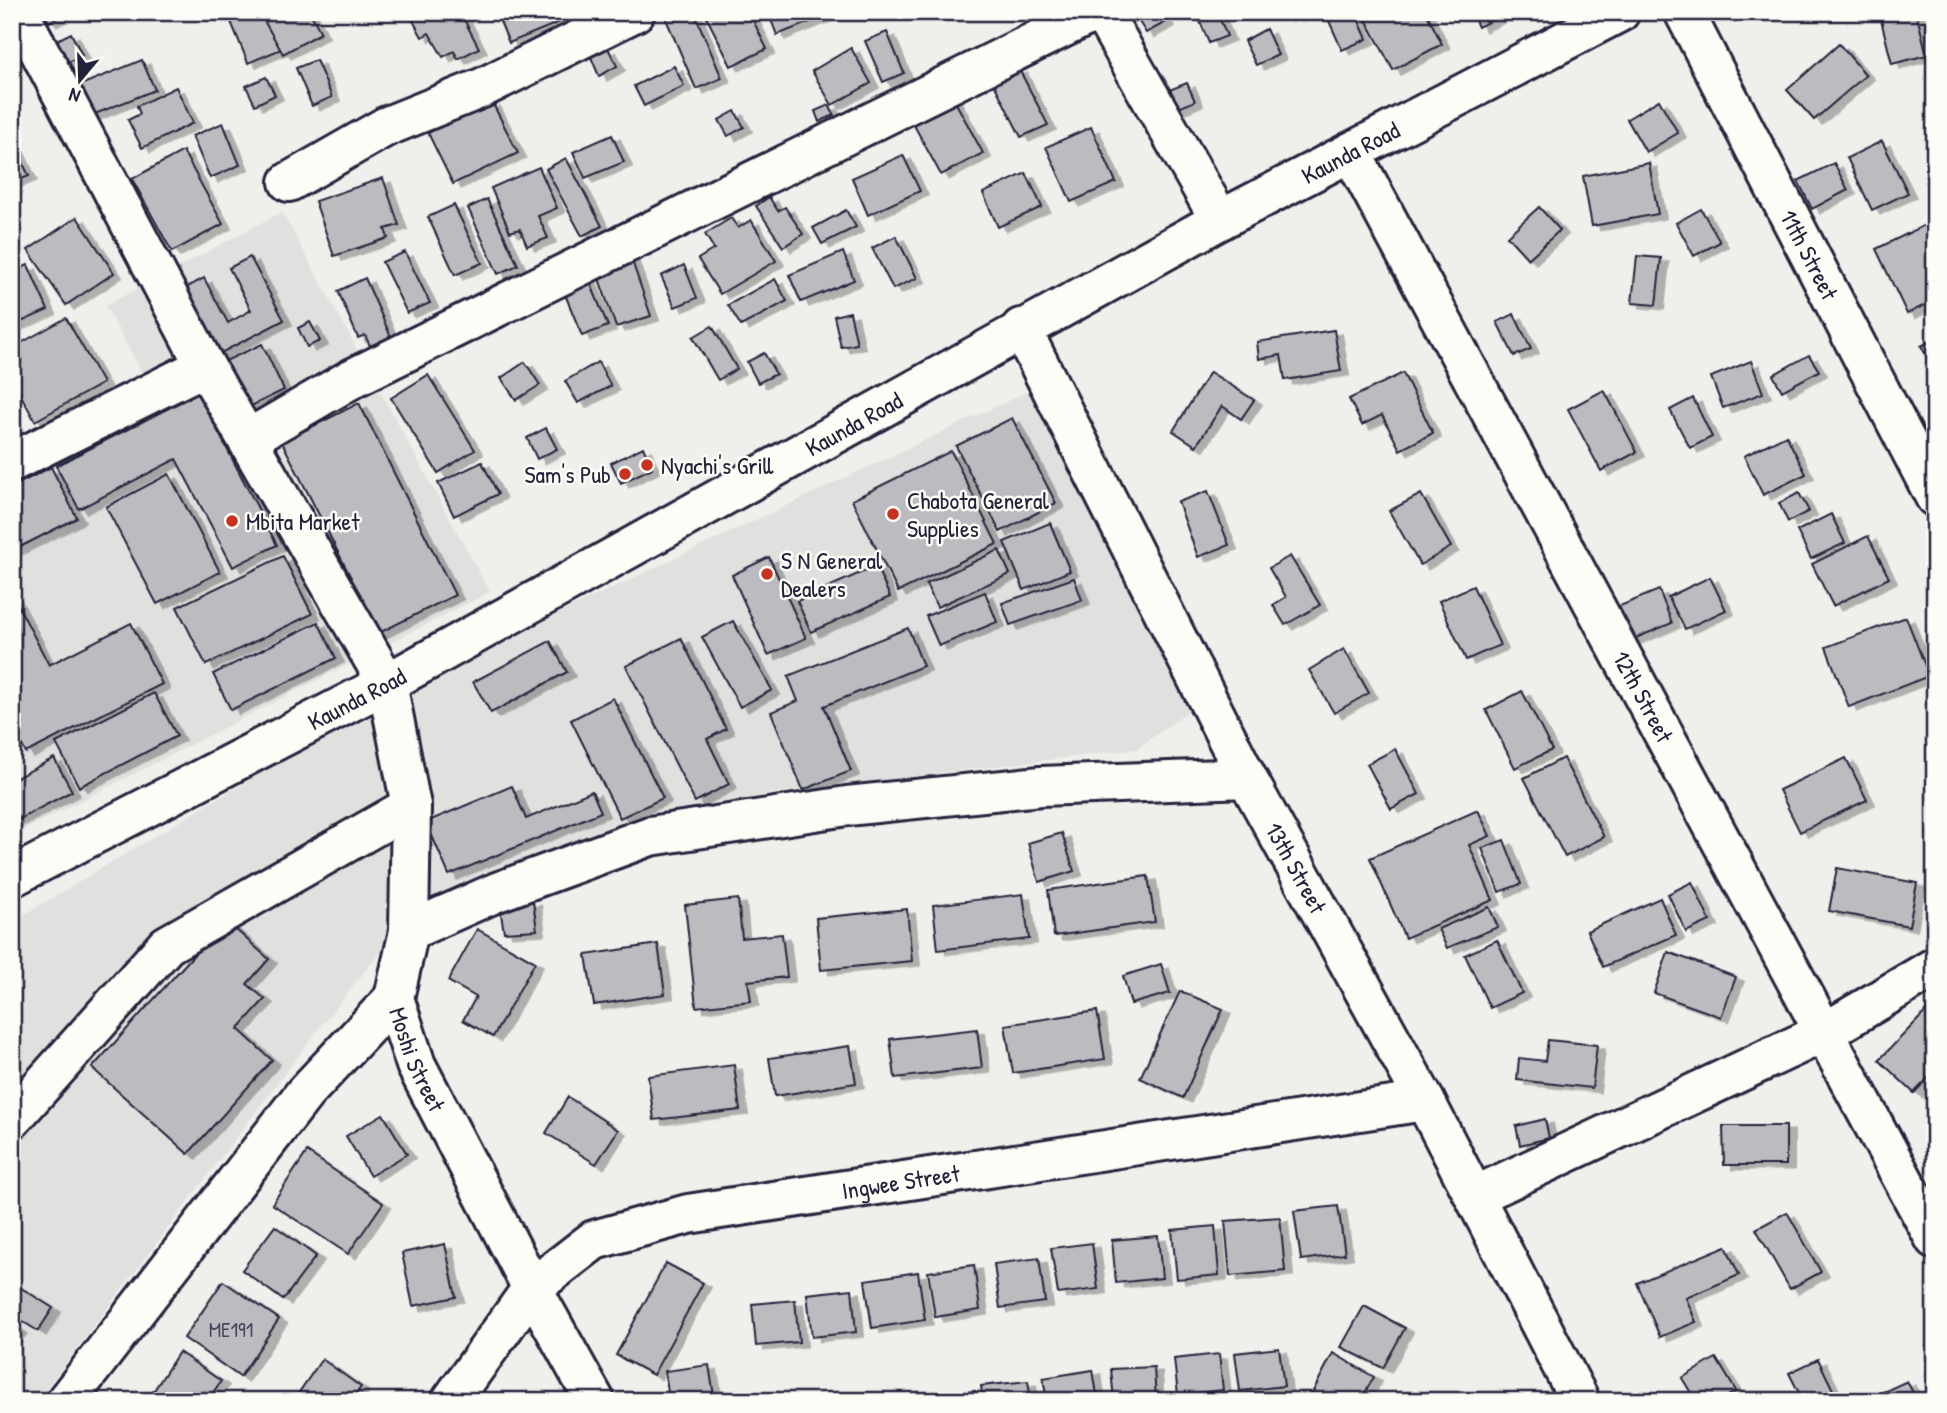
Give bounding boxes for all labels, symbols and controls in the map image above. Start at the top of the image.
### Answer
north arrow [46,46,116,116]
text: N [65,82,83,110]
street label: Kaunda Road [1296,114,1405,191]
street label: 11th Street [1773,204,1846,306]
street label: Kaunda Road [799,384,908,463]
place label: Nyachi's Grill [661,449,774,481]
marker: Nyachi's Grill [639,457,655,473]
place label: Sam's Pub [525,458,611,490]
marker: Sam's Pub [617,466,633,482]
place label: Chabota General Supplies [907,484,1050,544]
place label: Mbita Market [246,505,360,537]
marker: Chabota General Supplies [885,506,901,522]
marker: Mbita Market [224,513,240,529]
place label: S N General Dealers [781,544,883,604]
marker: S N General Dealers [759,566,775,582]
street label: 12th Street [1606,645,1682,749]
street label: Kaunda Road [302,660,411,737]
street label: 13th Street [1258,817,1335,920]
street label: Moshi Street [382,1003,454,1118]
street label: Ingwee Street [839,1156,962,1206]
house number: ME191 [209,1315,253,1344]

